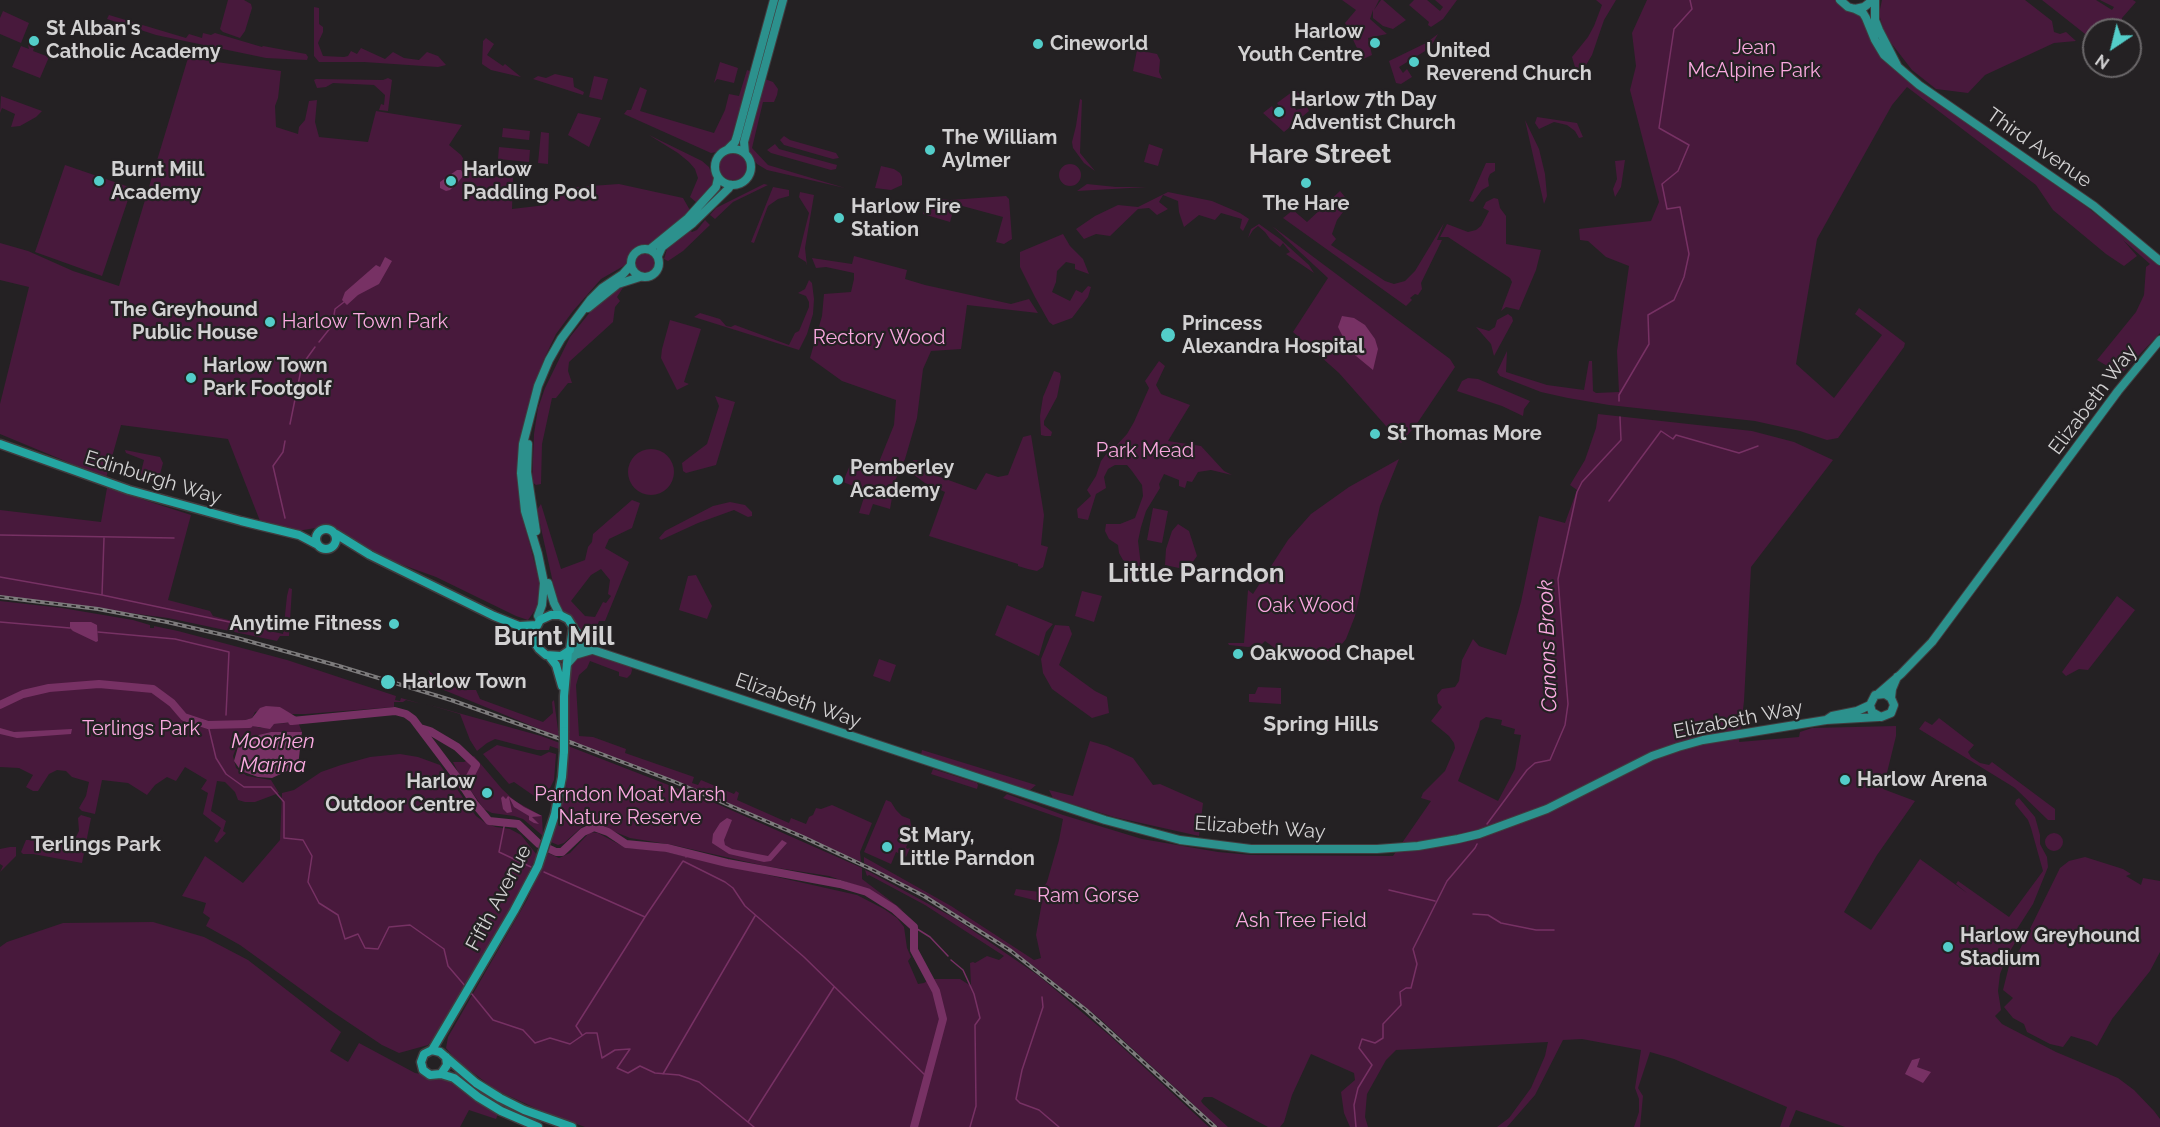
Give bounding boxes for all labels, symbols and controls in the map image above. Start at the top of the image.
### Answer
place label: St Alban's Catholic Academy [46,17,221,64]
north arrow [2082,18,2142,78]
place label: Harlow Youth Centre [1238,20,1363,67]
place label: Cineworld [1050,32,1148,56]
marker: St Alban's Catholic Academy [27,34,41,48]
marker: Harlow Youth Centre [1368,36,1382,50]
park label: Jean McAlpine Park [1687,36,1821,83]
marker: Cineworld [1031,37,1045,51]
place label: United Reverend Church [1426,39,1592,86]
text: N [2092,50,2113,73]
marker: United Reverend Church [1407,55,1421,69]
place label: Harlow 7th Day Adventist Church [1291,88,1456,135]
street label: Third Avenue [1982,103,2096,193]
marker: Harlow 7th Day Adventist Church [1272,105,1286,119]
place label: The William Aylmer [942,126,1057,173]
district label: Hare Street [1249,139,1391,171]
marker: The William Aylmer [923,143,937,157]
place label: Burnt Mill Academy [111,158,204,205]
place label: Harlow Paddling Pool [463,158,596,205]
marker: Burnt Mill Academy [92,174,106,188]
marker: Harlow Paddling Pool [444,174,458,188]
marker: The Hare [1299,176,1313,190]
place label: The Hare [1262,192,1350,216]
place label: Harlow Fire Station [851,195,961,242]
marker: Harlow Fire Station [832,211,846,225]
place label: The Greyhound Public House [110,298,258,345]
park label: Harlow Town Park [282,310,448,334]
place label: Princess Alexandra Hospital [1182,312,1364,359]
marker: The Greyhound Public House [263,315,277,329]
park label: Rectory Wood [813,326,945,350]
marker: Princess Alexandra Hospital [1159,326,1177,344]
street label: Elizabeth Way [2044,340,2142,460]
place label: Harlow Town Park Footgolf [203,354,331,401]
marker: Harlow Town Park Footgolf [184,371,198,385]
place label: St Thomas More [1387,422,1542,446]
marker: St Thomas More [1368,427,1382,441]
park label: Park Mead [1096,439,1194,463]
street label: Edinburgh Way [82,446,224,510]
place label: Pemberley Academy [850,456,954,503]
marker: Pemberley Academy [831,473,845,487]
district label: Little Parndon [1108,558,1284,590]
water label: Canons Brook [1533,579,1563,713]
park label: Oak Wood [1257,594,1355,618]
place label: Anytime Fitness [229,612,382,636]
marker: Anytime Fitness [387,617,401,631]
district label: Burnt Mill [493,621,615,653]
place label: Oakwood Chapel [1250,642,1414,666]
marker: Oakwood Chapel [1231,647,1245,661]
street label: Elizabeth Way [732,668,864,734]
place label: Harlow Town [402,670,527,694]
marker: Harlow Town [379,673,397,691]
street label: Elizabeth Way [1671,696,1805,744]
district label: Spring Hills [1263,712,1379,738]
park label: Terlings Park [82,717,200,741]
water label: Moorhen Marina [231,729,315,779]
place label: Harlow Arena [1857,768,1987,792]
place label: Harlow Outdoor Centre [325,770,475,817]
marker: Harlow Arena [1838,773,1852,787]
park label: Parndon Moat Marsh Nature Reserve [534,783,726,830]
marker: Harlow Outdoor Centre [480,786,494,800]
street label: Elizabeth Way [1194,811,1326,845]
place label: St Mary, Little Parndon [899,824,1035,871]
district label: Terlings Park [31,832,161,858]
marker: St Mary, Little Parndon [880,840,894,854]
street label: Fifth Avenue [461,841,537,955]
park label: Ram Gorse [1037,884,1139,908]
park label: Ash Tree Field [1235,909,1367,933]
place label: Harlow Greyhound Stadium [1960,924,2140,971]
marker: Harlow Greyhound Stadium [1941,940,1955,954]

